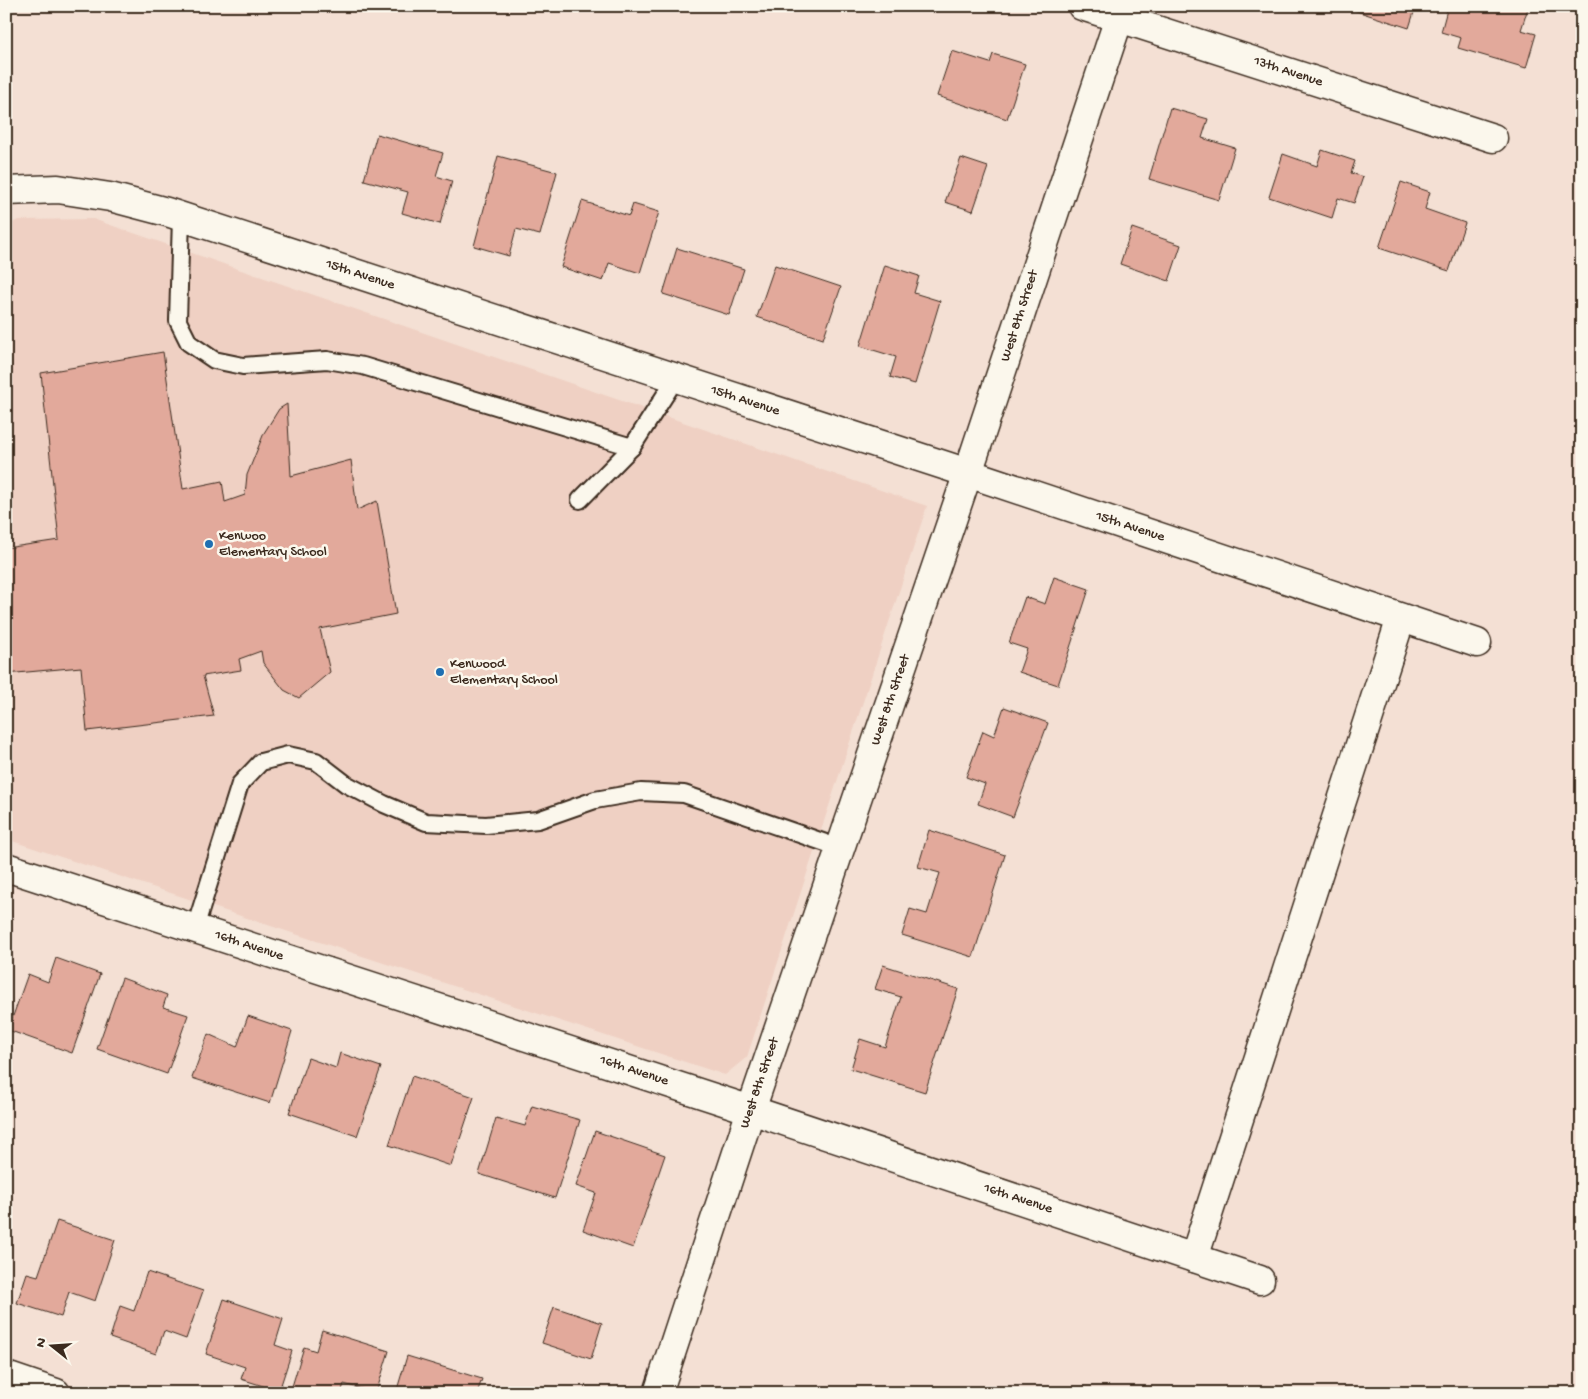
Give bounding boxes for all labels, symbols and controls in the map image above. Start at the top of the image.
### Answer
street label: 13th Avenue [1250,53,1325,91]
street label: 15th Avenue [322,256,397,294]
street label: West 8th Street [997,267,1043,364]
street label: 15th Avenue [707,382,782,420]
street label: 15th Avenue [1092,508,1167,546]
place label: Kenwoo Elementary School [219,528,327,561]
marker: Kenwoo Elementary School [203,538,215,550]
street label: West 8th Street [868,651,915,748]
place label: Kenwood Elementary School [450,656,558,689]
marker: Kenwood Elementary School [434,666,446,678]
street label: 16th Avenue [211,927,286,965]
street label: West 8th Street [737,1034,784,1131]
street label: 16th Avenue [596,1052,671,1090]
street label: 16th Avenue [980,1180,1055,1218]
north arrow [28,1322,78,1372]
text: N [32,1336,51,1350]

